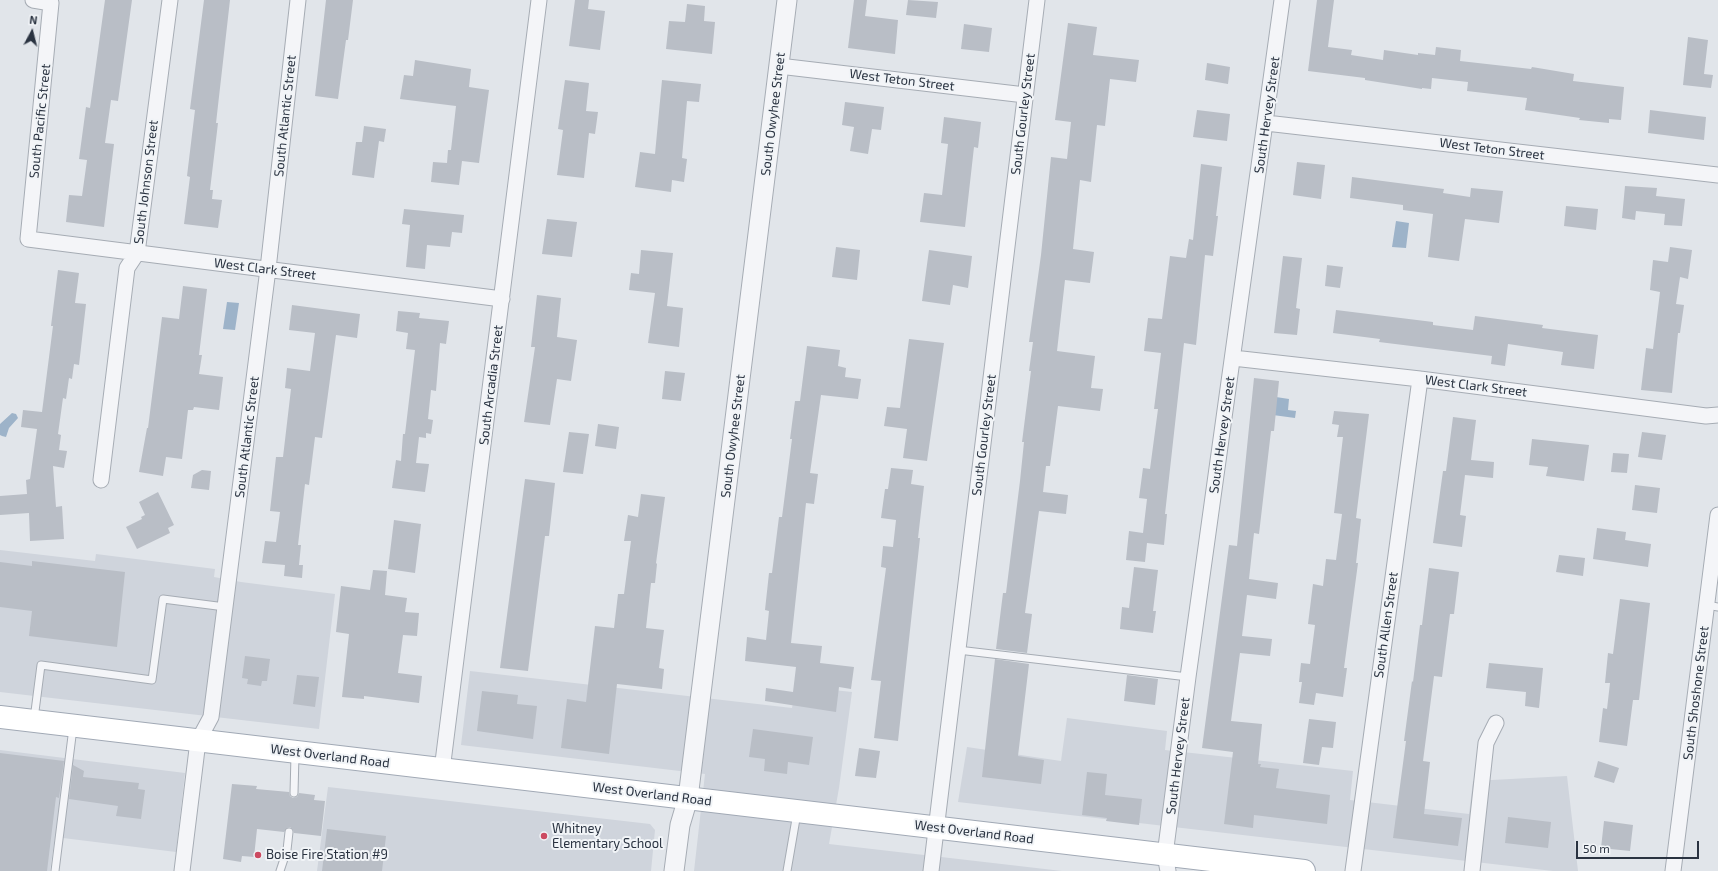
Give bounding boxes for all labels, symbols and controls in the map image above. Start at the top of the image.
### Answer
north arrow [12,12,52,52]
text: N [29,13,38,27]
street label: South Owyhee Street [758,51,788,177]
street label: South Gourley Street [1008,52,1038,176]
street label: South Atlantic Street [271,54,299,178]
street label: South Hervey Street [1251,55,1283,175]
street label: South Pacific Street [26,63,54,179]
street label: West Teton Street [849,66,955,94]
street label: South Johnson Street [131,119,161,245]
street label: West Teton Street [1439,135,1545,163]
street label: West Clark Street [213,255,317,283]
street label: South Arcadia Street [476,324,506,446]
street label: West Clark Street [1424,372,1528,400]
street label: South Owyhee Street [718,373,748,499]
street label: South Gourley Street [969,373,999,497]
street label: South Atlantic Street [232,375,262,499]
street label: South Hervey Street [1206,375,1238,495]
street label: South Allen Street [1371,571,1401,679]
street label: South Shoshone Street [1680,625,1712,761]
street label: South Hervey Street [1163,696,1193,816]
street label: West Overland Road [269,741,391,771]
street label: West Overland Road [591,779,713,809]
street label: West Overland Road [913,817,1035,847]
place label: Whitney Elementary School [552,821,663,852]
marker: Whitney Elementary School [539,831,549,841]
scale bar [1578,833,1701,859]
text: 50 m [1583,841,1610,855]
place label: Boise Fire Station #9 [266,847,388,863]
marker: Boise Fire Station #9 [253,850,263,860]

